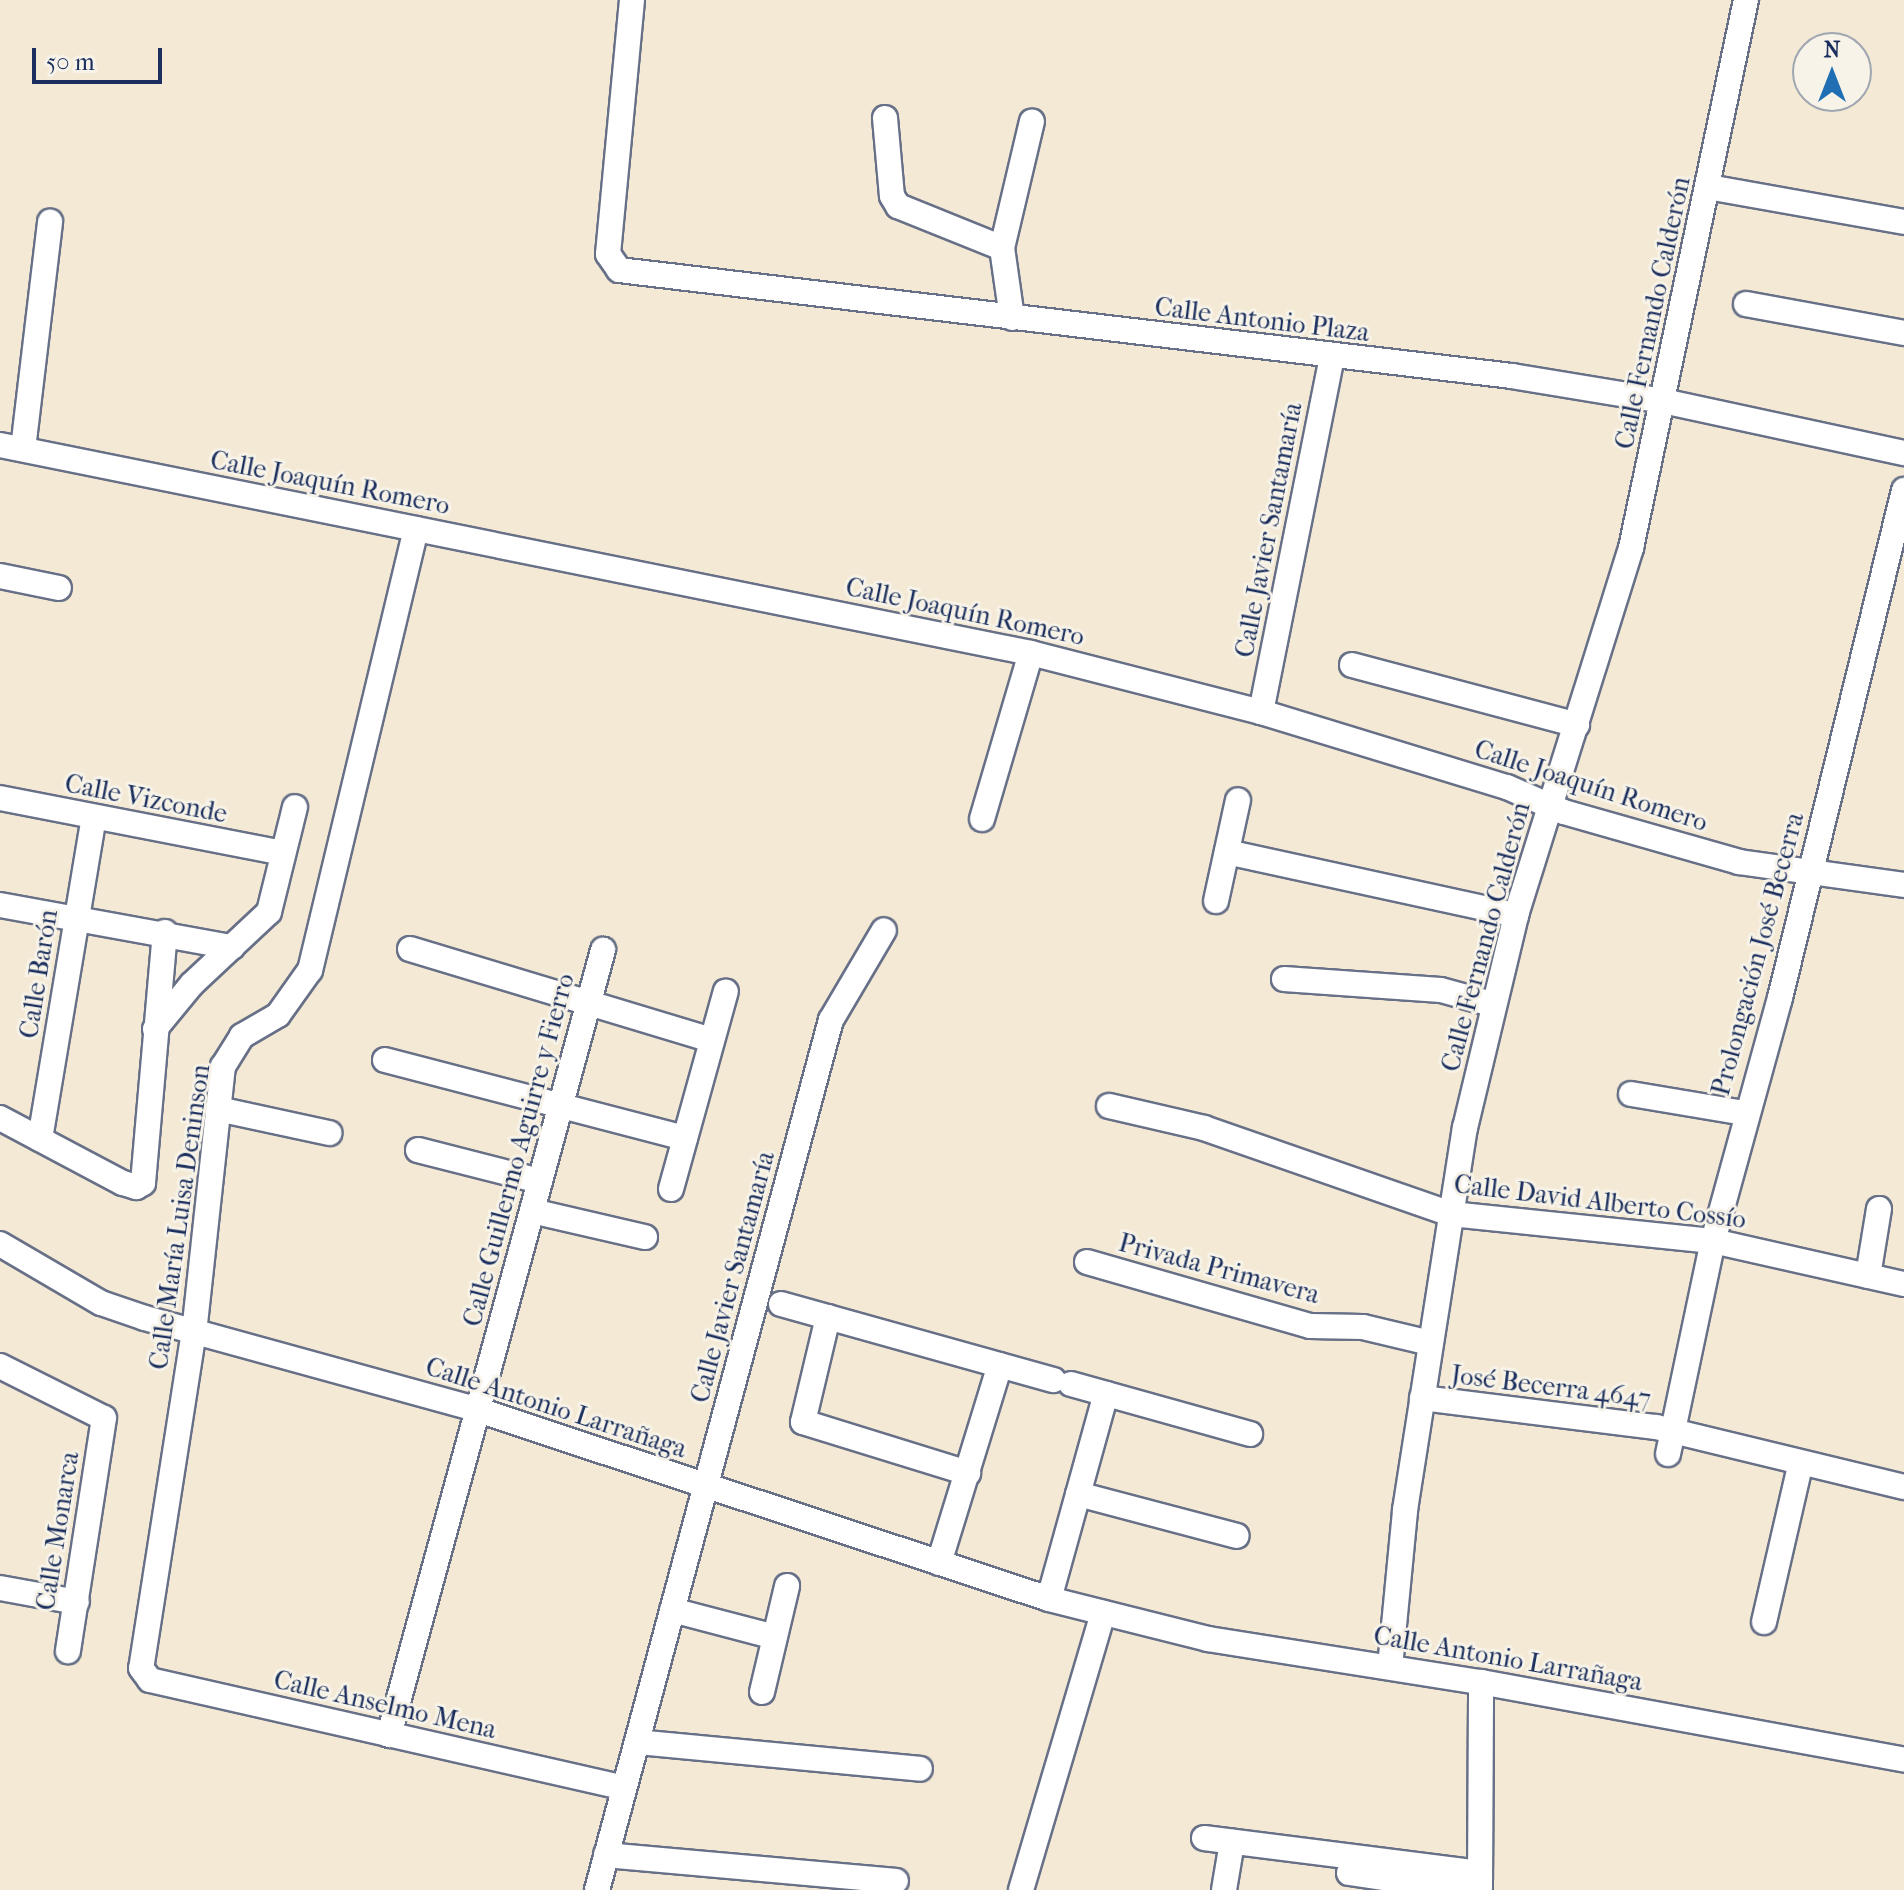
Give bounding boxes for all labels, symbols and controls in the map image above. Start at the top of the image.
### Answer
scale bar [36,32,166,82]
north arrow [1792,32,1872,112]
text: N [1824,37,1840,63]
text: 50 m [46,48,95,76]
street label: Calle Fernando Calderón [1609,174,1697,452]
street label: Calle Antonio Plaza [1153,291,1371,349]
street label: Calle Javier Santamaría [1229,400,1309,660]
street label: Calle Joaquín Romero [208,444,452,522]
street label: Calle Joaquín Romero [843,571,1087,653]
street label: Calle Joaquín Romero [1471,734,1711,838]
street label: Calle Vizconde [62,768,230,830]
street label: Calle Fernando Calderón [1435,799,1537,1075]
street label: Prolongación José Becerra [1705,809,1811,1099]
street label: Calle Barón [13,907,65,1041]
street label: Calle Guillermo Aguirre y Fierro [457,970,581,1330]
street label: Calle María Luisa Deninson [143,1062,217,1372]
street label: Calle Javier Santamaría [684,1148,782,1406]
street label: Calle David Alberto Cossío [1452,1169,1748,1235]
street label: Privada Primavera [1115,1227,1323,1311]
street label: Calle Antonio Larrañaga [422,1351,690,1465]
street label: José Becerra 4647 [1449,1359,1653,1415]
street label: Calle Monarca [30,1449,86,1613]
street label: Calle Antonio Larrañaga [1371,1620,1645,1698]
street label: Calle Anselmo Mena [271,1664,499,1746]

